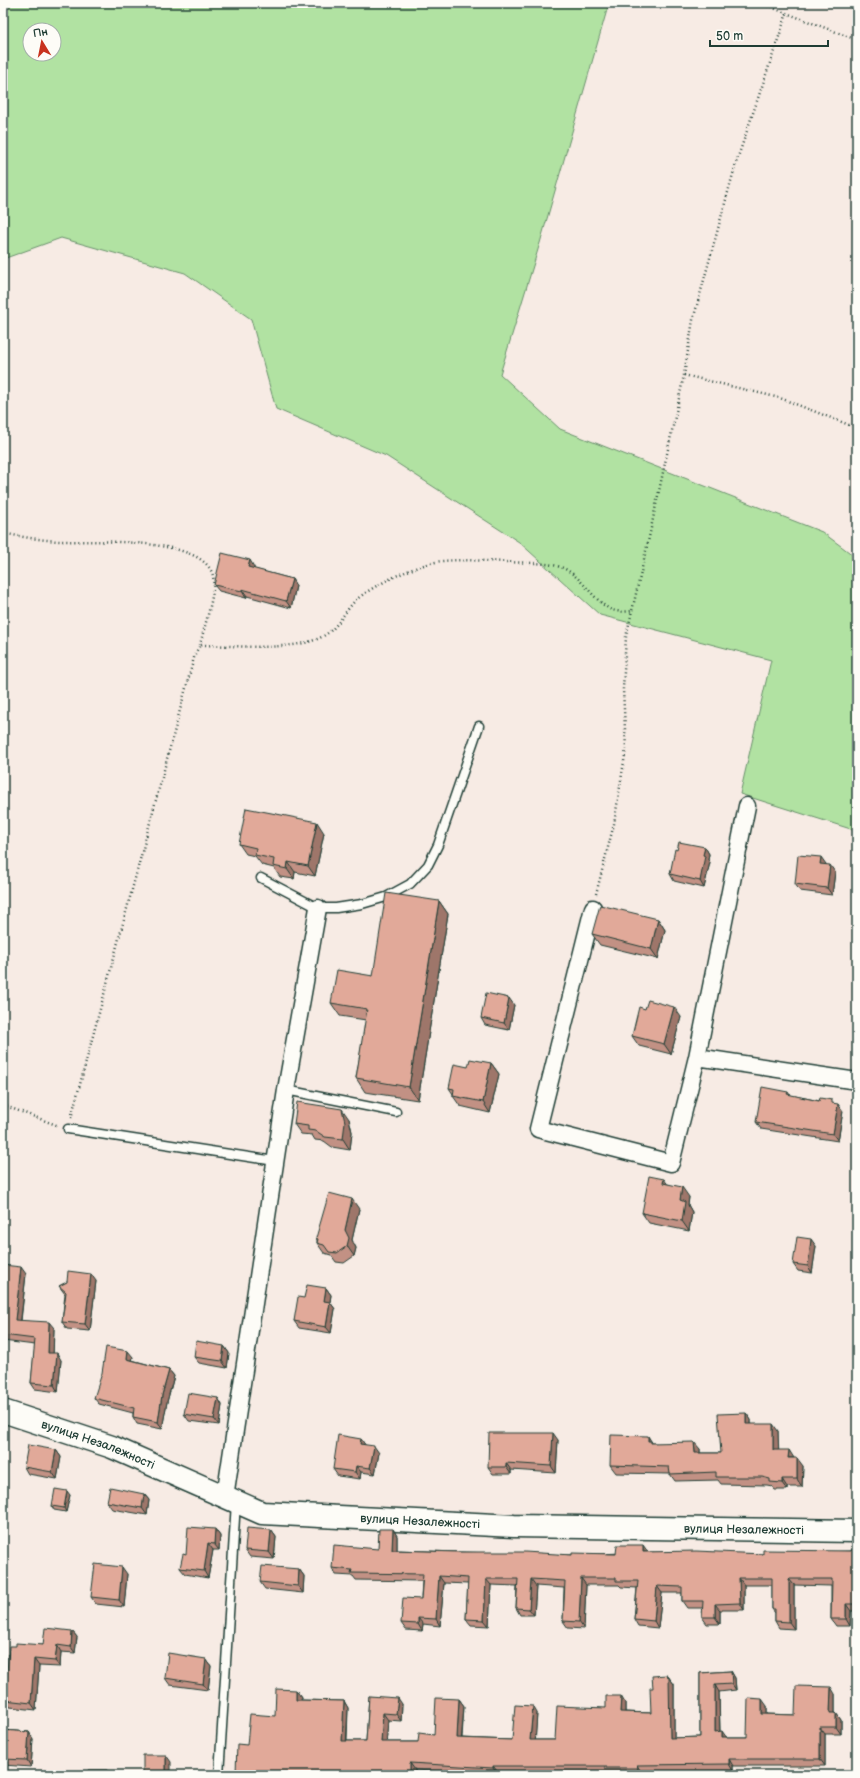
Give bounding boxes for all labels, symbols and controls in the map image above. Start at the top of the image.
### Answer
north arrow [22,22,62,62]
scale bar [710,22,828,48]
text: Пн [32,25,49,40]
text: 50 m [716,29,743,44]
street label: вулиця Незалежності [39,1417,157,1473]
street label: вулиця Незалежності [360,1511,481,1532]
street label: вулиця Незалежності [684,1521,804,1538]

